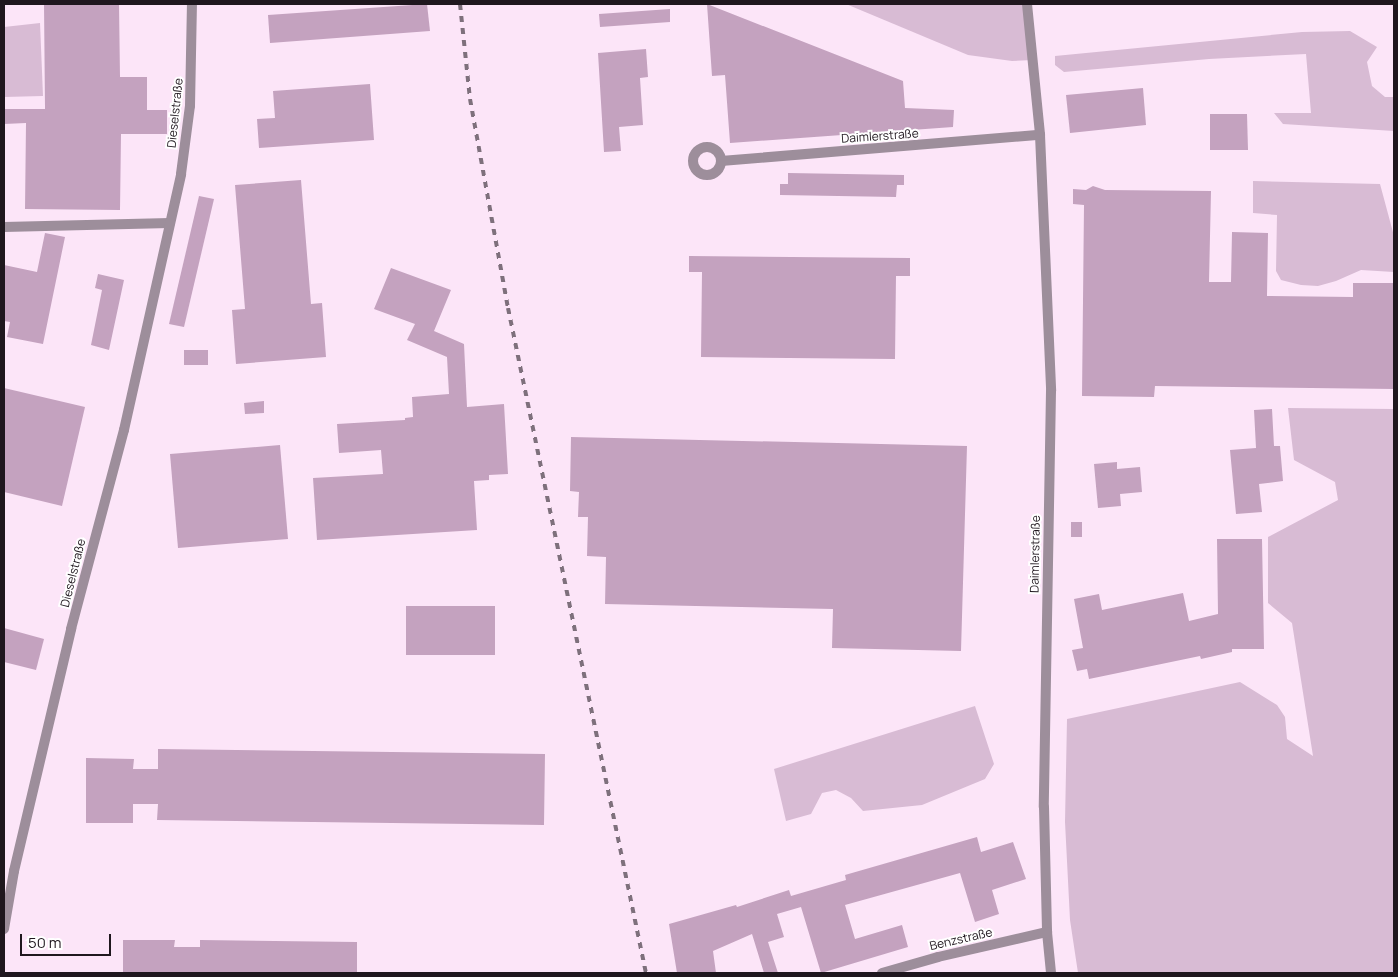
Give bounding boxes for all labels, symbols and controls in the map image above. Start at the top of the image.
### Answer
street label: Dieselstraße [164,77,186,149]
street label: Daimlerstraße [841,126,919,146]
street label: Daimlerstraße [1027,515,1043,593]
street label: Dieselstraße [58,537,88,609]
scale bar [22,924,114,956]
street label: Benzstraße [928,925,994,953]
text: 50 m [28,932,62,953]

